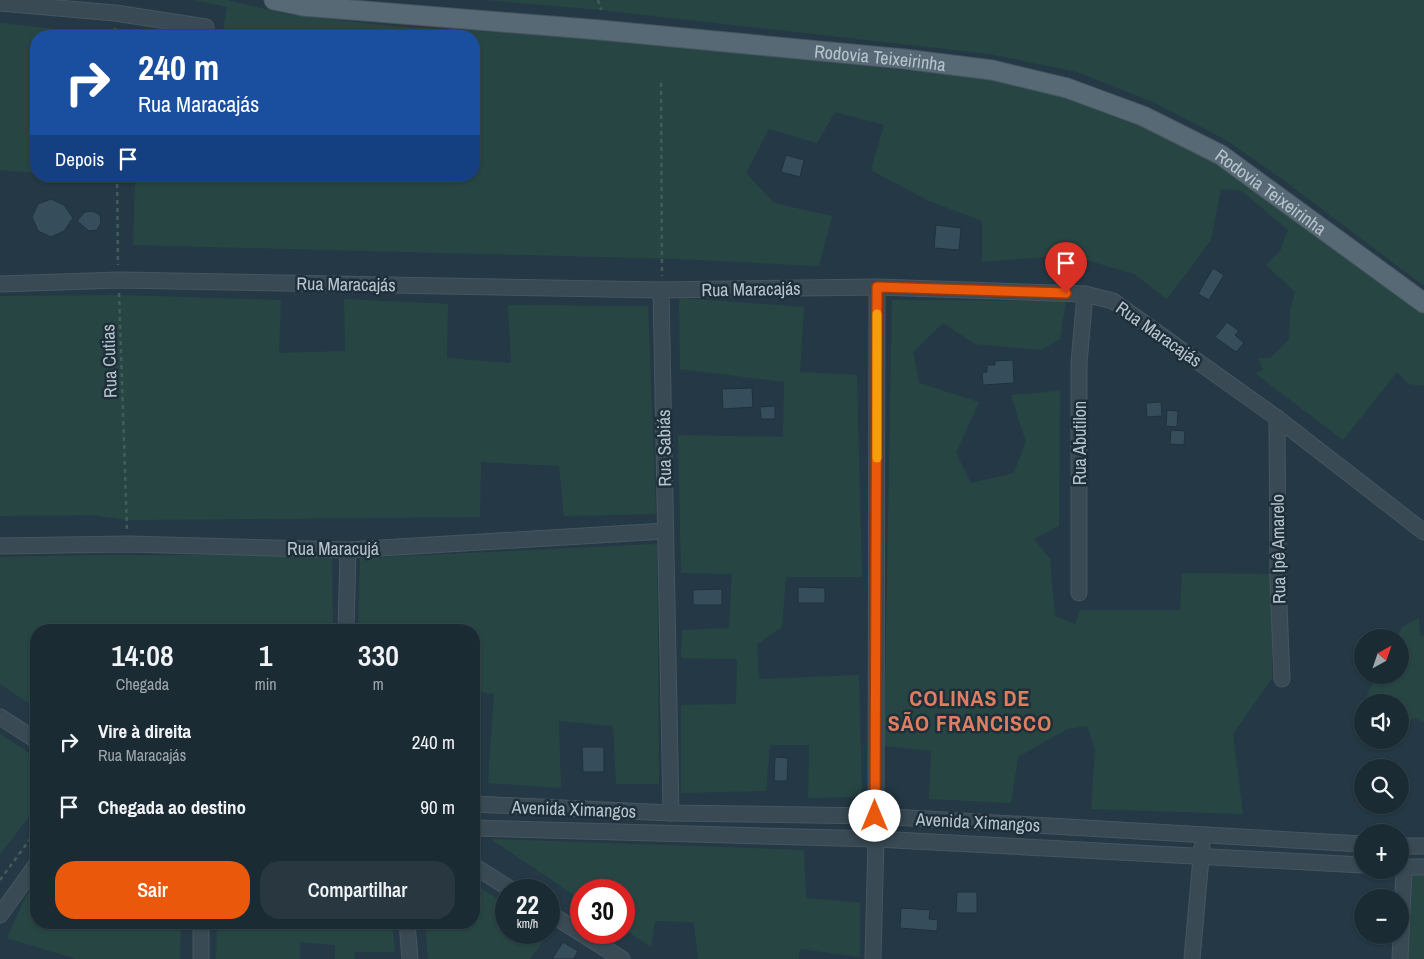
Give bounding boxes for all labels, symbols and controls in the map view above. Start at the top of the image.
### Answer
street label: Rodovia Teixeirinha [813,38,947,77]
text: 240 m [138,44,219,91]
icon: right [55,50,120,115]
text: Rua Maracajás [138,89,259,119]
street label: Rodovia Teixeirinha [1210,143,1332,241]
icon: arrive [114,145,142,173]
text: Depois [55,146,104,172]
pin [1045,242,1087,293]
icon: arrive [1052,249,1080,277]
street label: Rua Maracajás [296,271,396,297]
street label: Rua Maracajás [701,276,801,302]
street label: Rua Maracajás [1111,295,1207,373]
street label: Rua Cutias [95,324,123,398]
street label: Rua Abutilon [1067,401,1092,485]
street label: Rua Sabiás [651,409,677,487]
street label: Rua Ipê Amarelo [1265,494,1291,604]
street label: Rua Maracujá [287,536,379,561]
north arrow [1354,629,1409,684]
map controls [1354,629,1409,944]
text: 14:08 [111,635,174,675]
text: 1 [259,635,273,675]
text: 330 [358,635,399,675]
text: Chegada [116,673,169,695]
text: min [255,673,277,695]
text: m [373,673,384,695]
district label: COLINAS DE SÃO FRANCISCO [888,683,1052,738]
button: sound [1354,694,1409,749]
text: Vire à direita [98,718,191,744]
icon: right [55,728,83,756]
text: 240 m [412,729,455,755]
text: Rua Maracajás [98,744,186,766]
button: search [1354,759,1409,814]
position arrow [848,789,900,841]
icon: arrive [55,793,83,821]
text: Chegada ao destino [98,794,246,820]
text: 90 m [420,794,455,820]
street label: Avenida Ximangos [510,794,637,824]
street label: Avenida Ximangos [914,806,1041,838]
button: + [1354,824,1409,879]
button: Sair [55,861,250,919]
button: Compartilhar [260,861,455,919]
speed limit sign: 30 [570,879,635,944]
text: 22 [516,888,539,922]
button: − [1354,889,1409,944]
text: km/h [517,916,538,932]

